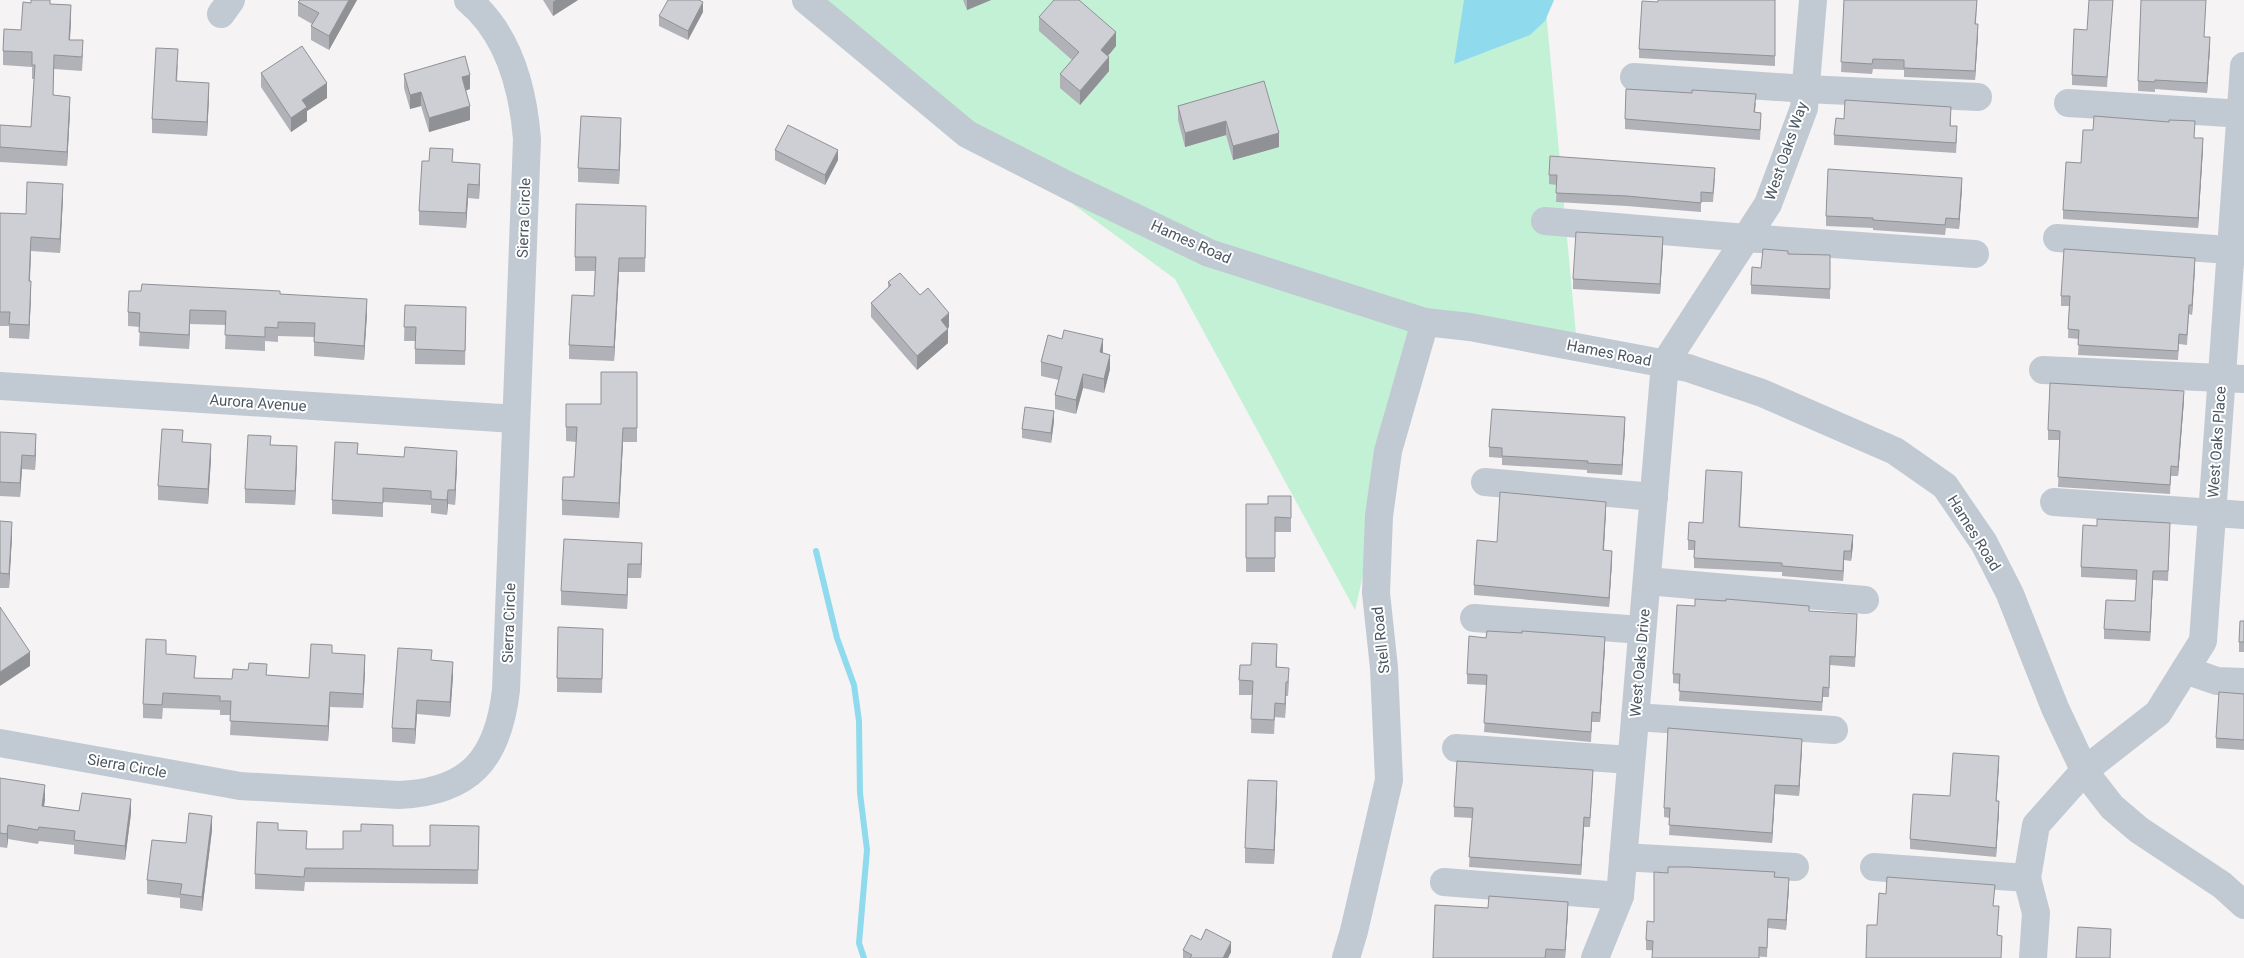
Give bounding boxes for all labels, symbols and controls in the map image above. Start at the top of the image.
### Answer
street label: West Oaks Way [1761,99,1811,203]
street label: Sierra Circle [514,178,534,258]
street label: Hames Road [1148,216,1234,268]
street label: Hames Road [1565,336,1653,370]
street label: West Oaks Place [2204,385,2230,499]
street label: Aurora Avenue [209,391,307,415]
street label: Hames Road [1944,492,2004,574]
street label: Sierra Circle [499,583,519,663]
street label: Stell Road [1369,606,1393,674]
street label: West Oaks Drive [1626,608,1654,718]
street label: Sierra Circle [86,750,168,782]

